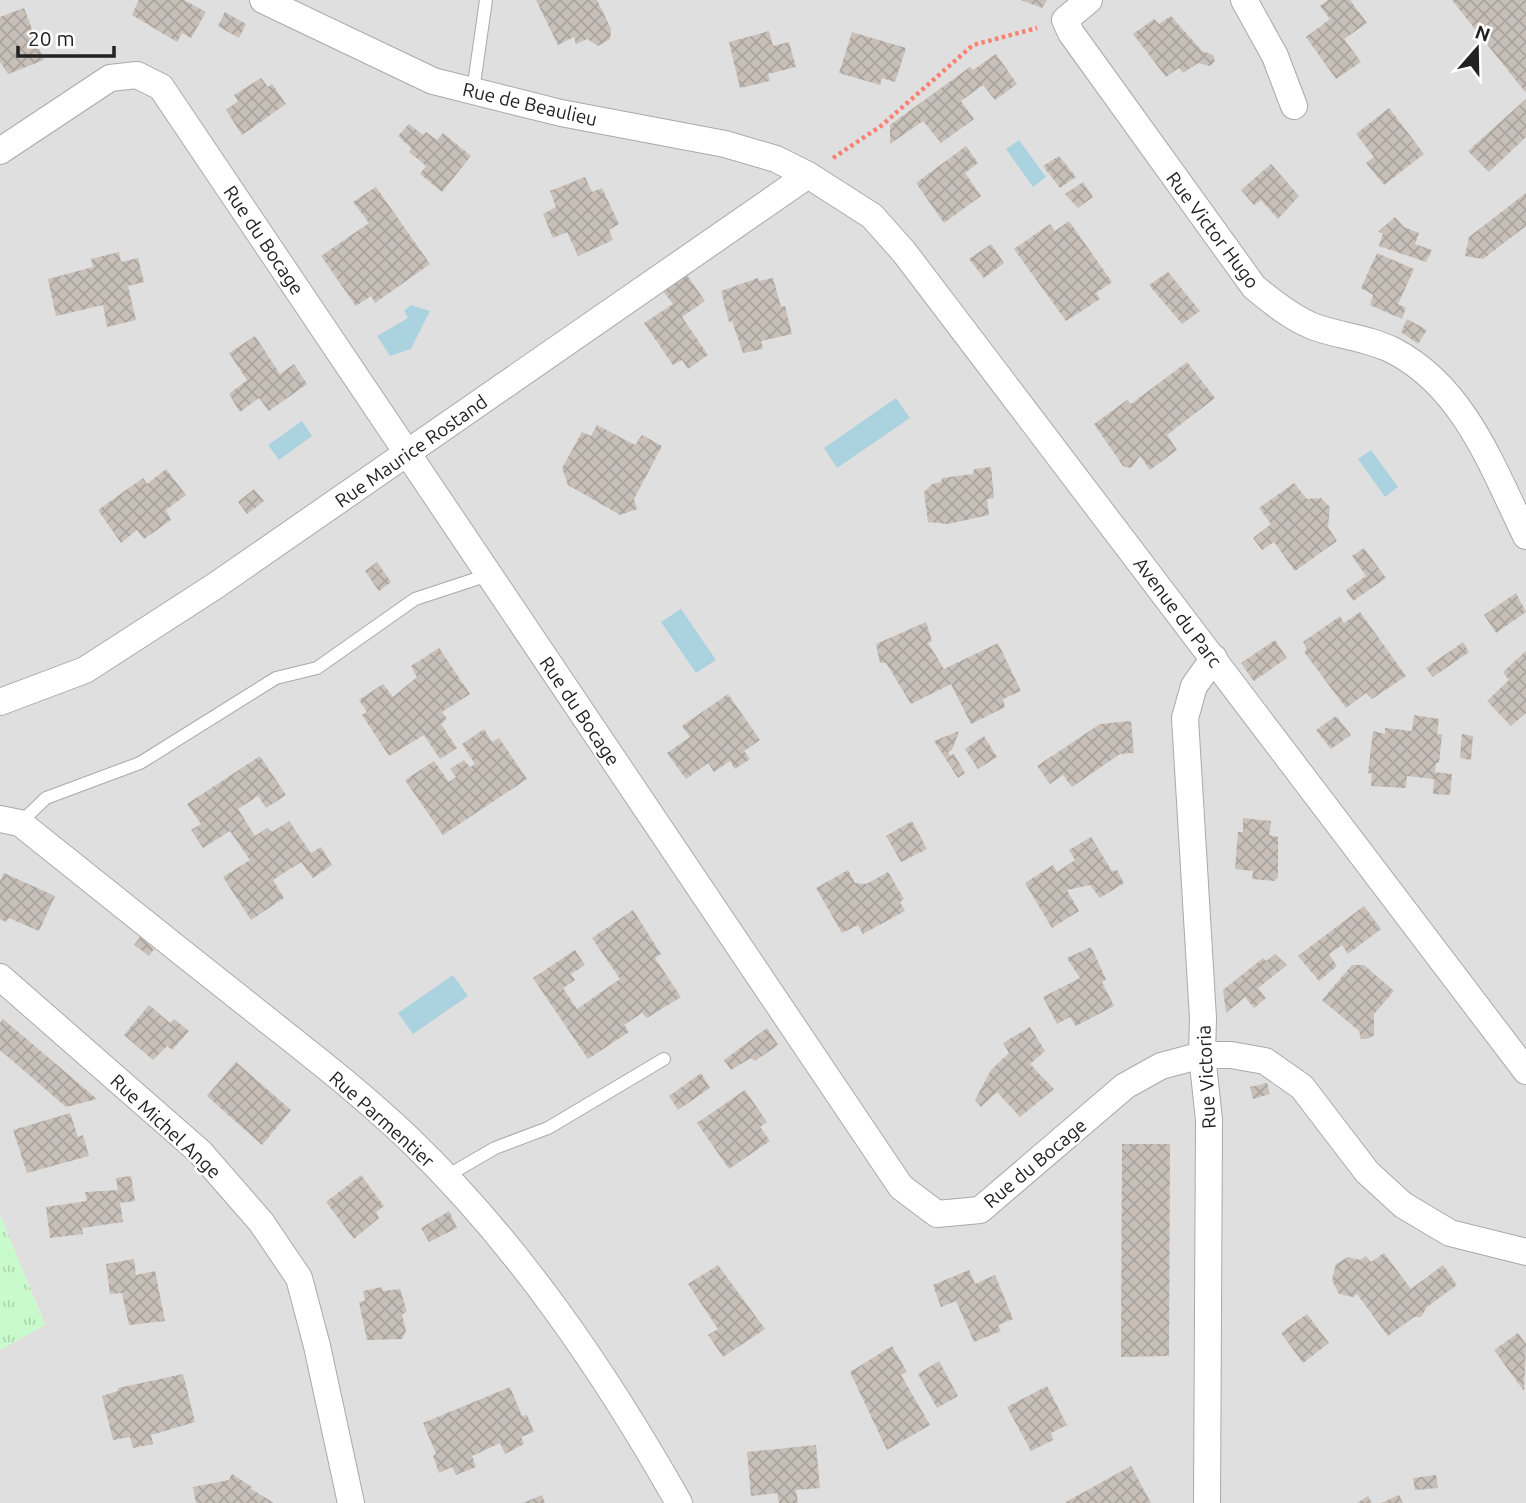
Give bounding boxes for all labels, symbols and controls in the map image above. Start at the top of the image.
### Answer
scale bar [18,14,114,58]
north arrow [1442,14,1512,84]
text: N [1472,20,1493,46]
text: 20 m [28,26,75,50]
street label: Rue de Beaulieu [460,78,600,130]
street label: Rue Victor Hugo [1162,168,1264,292]
street label: Rue du Bocage [219,181,309,299]
street label: Rue Maurice Rostand [331,390,491,512]
street label: Avenue du Parc [1130,553,1226,671]
street label: Rue du Bocage [535,652,625,770]
street label: Rue Victoria [1192,1025,1220,1129]
street label: Rue Parmentier [325,1066,439,1172]
street label: Rue Michel Ange [106,1069,226,1183]
street label: Rue du Bocage [979,1114,1091,1212]

